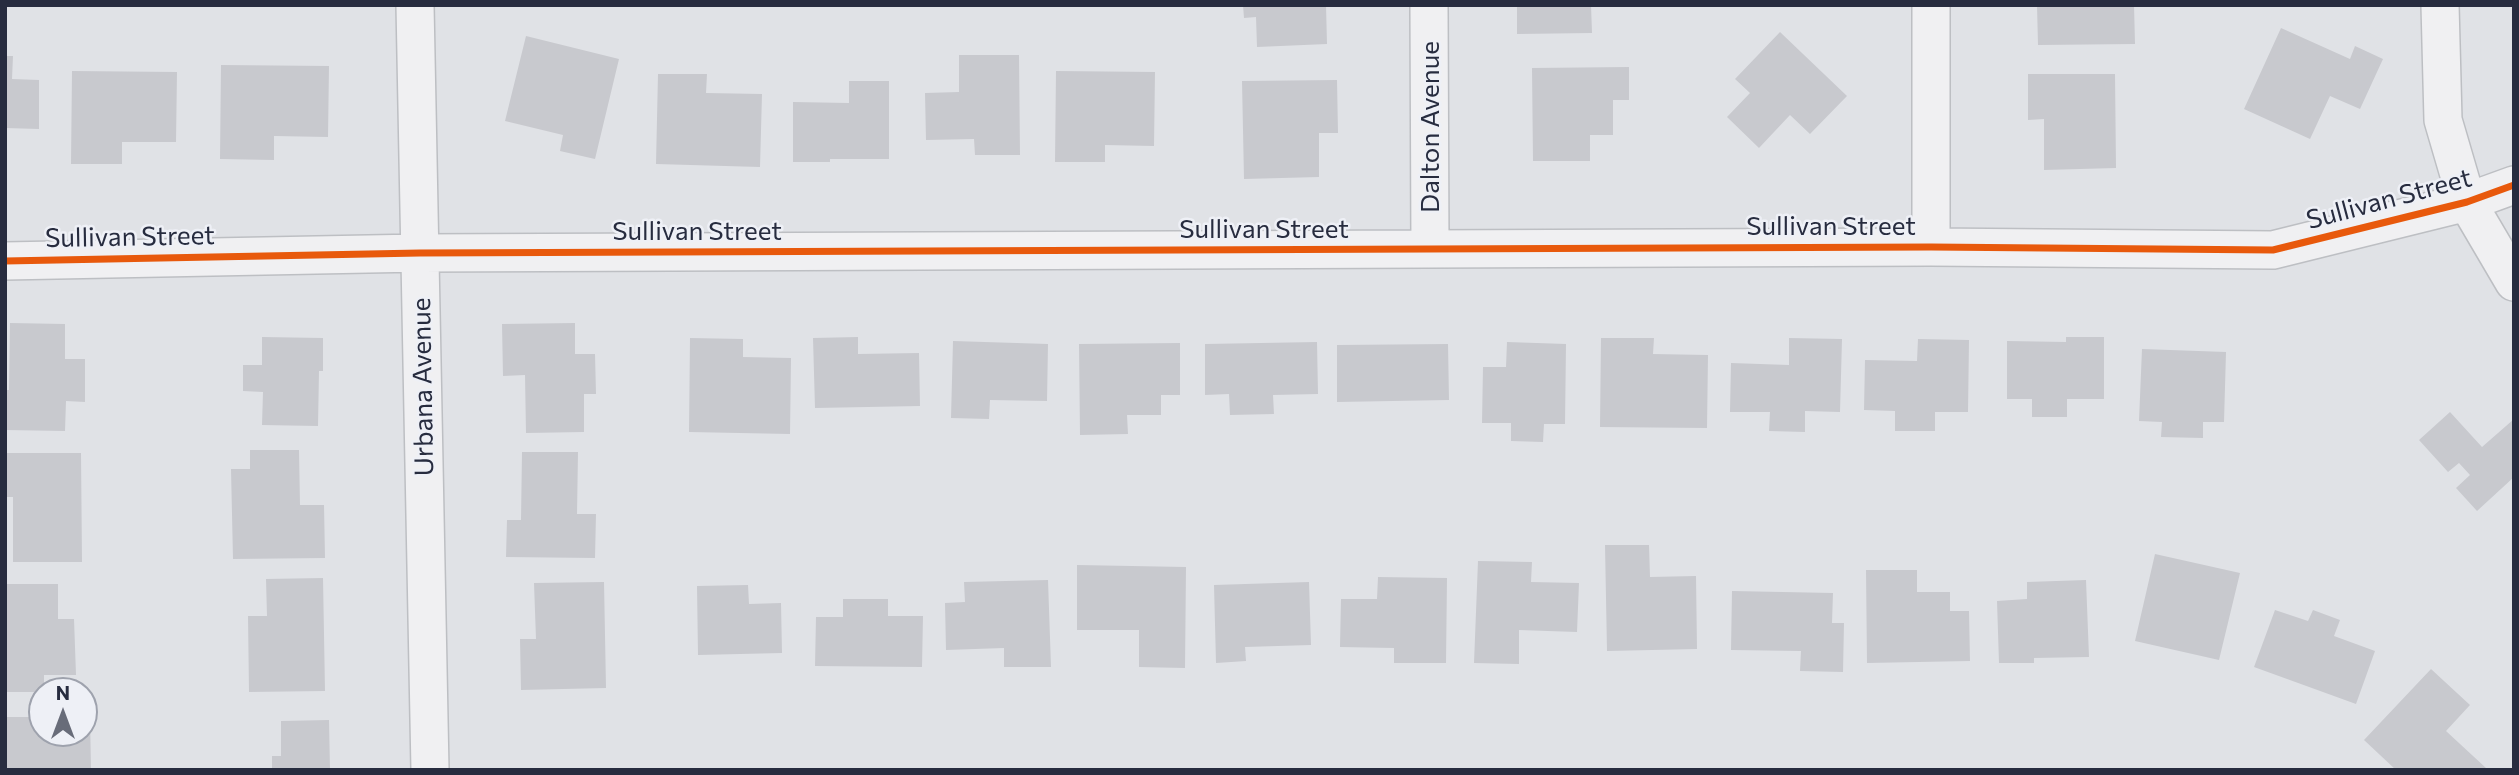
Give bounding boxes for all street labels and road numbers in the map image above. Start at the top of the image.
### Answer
street label: Dalton Avenue [1414,41,1446,213]
street label: Sullivan Street [2303,162,2475,236]
street label: Sullivan Street [1746,210,1916,242]
street label: Sullivan Street [1179,213,1349,245]
street label: Sullivan Street [612,215,782,247]
street label: Sullivan Street [45,220,215,254]
street label: Urbana Avenue [406,297,440,477]

